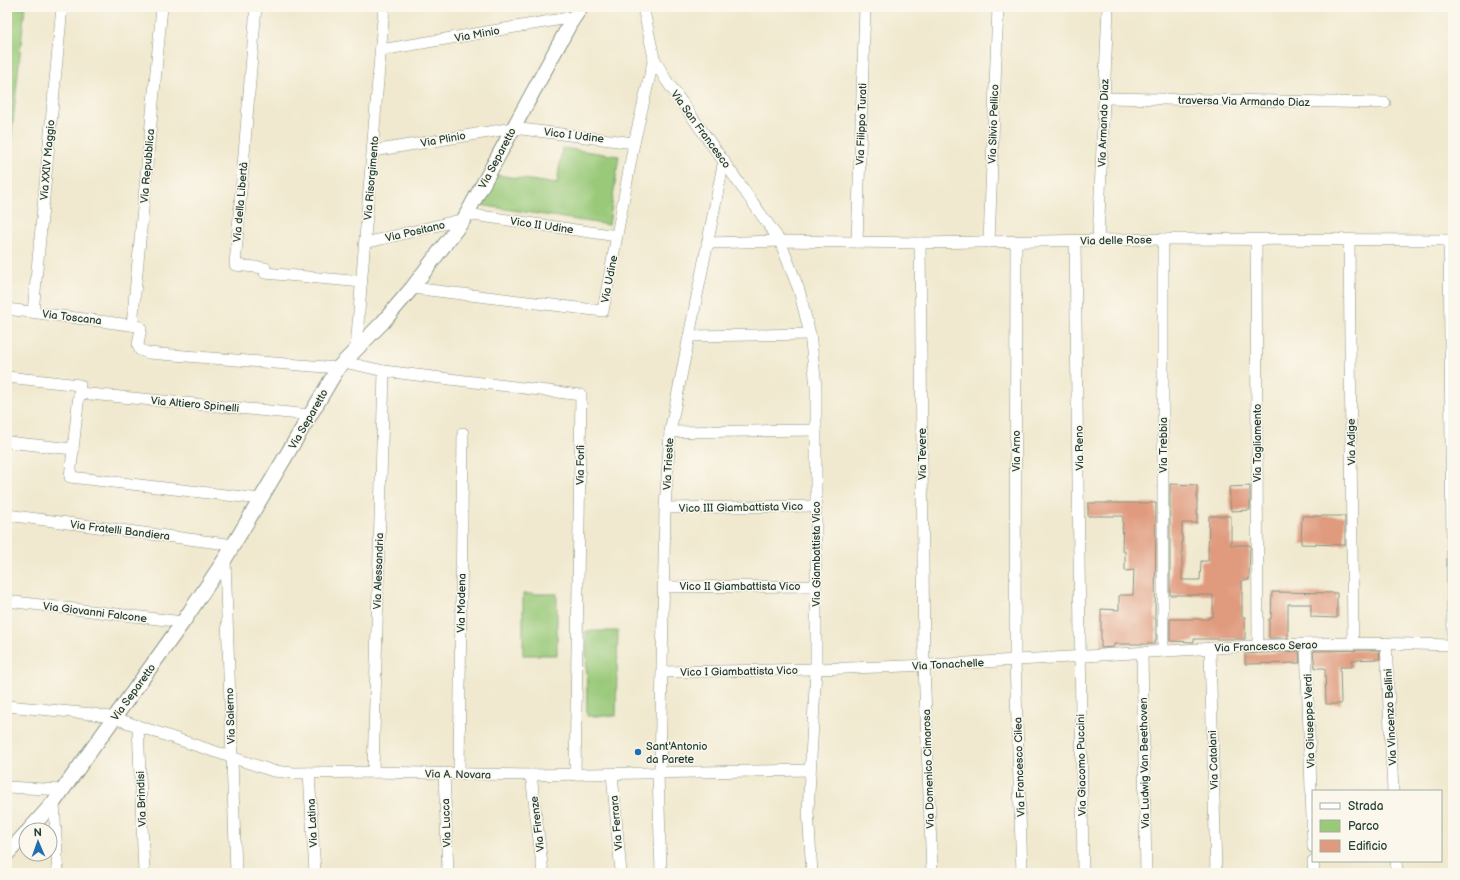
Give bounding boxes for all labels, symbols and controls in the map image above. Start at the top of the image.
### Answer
street label: Via Minio [453,24,501,45]
street label: Via Armando Diaz [1095,78,1112,167]
street label: Via Filippo Turati [854,83,869,165]
street label: Via Silvio Pellico [986,84,1001,164]
street label: Via San Francesco [668,88,733,171]
street label: traversa Via Armando Diaz [1178,94,1311,109]
street label: Via XXIV Maggio [38,119,57,201]
street label: Vico I Udine [543,125,605,146]
street label: Via Separetto [476,126,519,191]
street label: Via Repubblica [138,128,157,204]
street label: Via Plinio [420,129,467,150]
street label: Via Risorgimento [361,135,382,221]
street label: Via della Libertà [231,161,250,243]
street label: Vico II Udine [509,215,575,236]
street label: Via Positano [384,218,446,245]
street label: Via delle Rose [1080,233,1152,248]
street label: Via Udine [599,254,621,304]
street label: Via Toscana [41,307,102,328]
street label: Via Separetto [286,387,331,452]
street label: Via Altiero Spinelli [150,394,240,415]
street label: Via Tagliamento [1251,404,1264,482]
street label: Via Trebbia [1157,417,1170,473]
street label: Via Adige [1345,418,1358,466]
street label: Via Reno [1073,425,1086,471]
street label: Via Tevere [916,427,929,480]
street label: Via Arno [1010,430,1023,472]
street label: Via Trieste [661,437,676,491]
street label: Via Forlì [574,444,587,485]
street label: Vico III Giambattista Vico [679,500,803,515]
street label: Via Giambattista Vico [810,501,823,607]
street label: Via Fratelli Bandiera [69,518,171,543]
street label: Via Alessandria [371,533,386,610]
street label: Via Modena [454,573,469,633]
street label: Vico II Giambattista Vico [679,580,801,593]
street label: Via Giovanni Falcone [42,600,148,625]
street label: Via Francesco Serao [1214,638,1318,655]
street label: Via Tonachelle [912,656,985,673]
street label: Via Separetto [108,661,158,723]
street label: Vico I Giambattista Vico [680,664,798,679]
street label: Via Vincenzo Bellini [1381,668,1400,766]
street label: Via Giuseppe Verdi [1301,674,1318,768]
street label: Via Salerno [223,687,238,744]
street label: Via Ludwig Van Beethoven [1137,697,1152,829]
street label: Via Domenico Cimarosa [920,709,937,829]
street label: Via Giacomo Puccini [1074,714,1089,816]
street label: Via Francesco Cilea [1011,717,1028,817]
street label: Via Catalani [1206,730,1221,790]
place label: Sant'Antonio da Parete [646,740,708,766]
marker: Sant'Antonio da Parete [633,747,643,757]
street label: Via A. Novara [425,767,491,782]
street label: Via Brindisi [134,771,149,827]
legend [1312,790,1442,862]
street label: Via Firenze [528,795,547,852]
street label: Via Ferrara [608,795,625,851]
street label: Via Latina [305,798,320,848]
street label: Via Lucca [439,798,454,848]
text: Strada [1348,799,1384,814]
text: Parco [1348,819,1379,834]
north arrow [18,822,58,862]
text: N [33,826,42,839]
text: Edificio [1348,839,1388,854]

